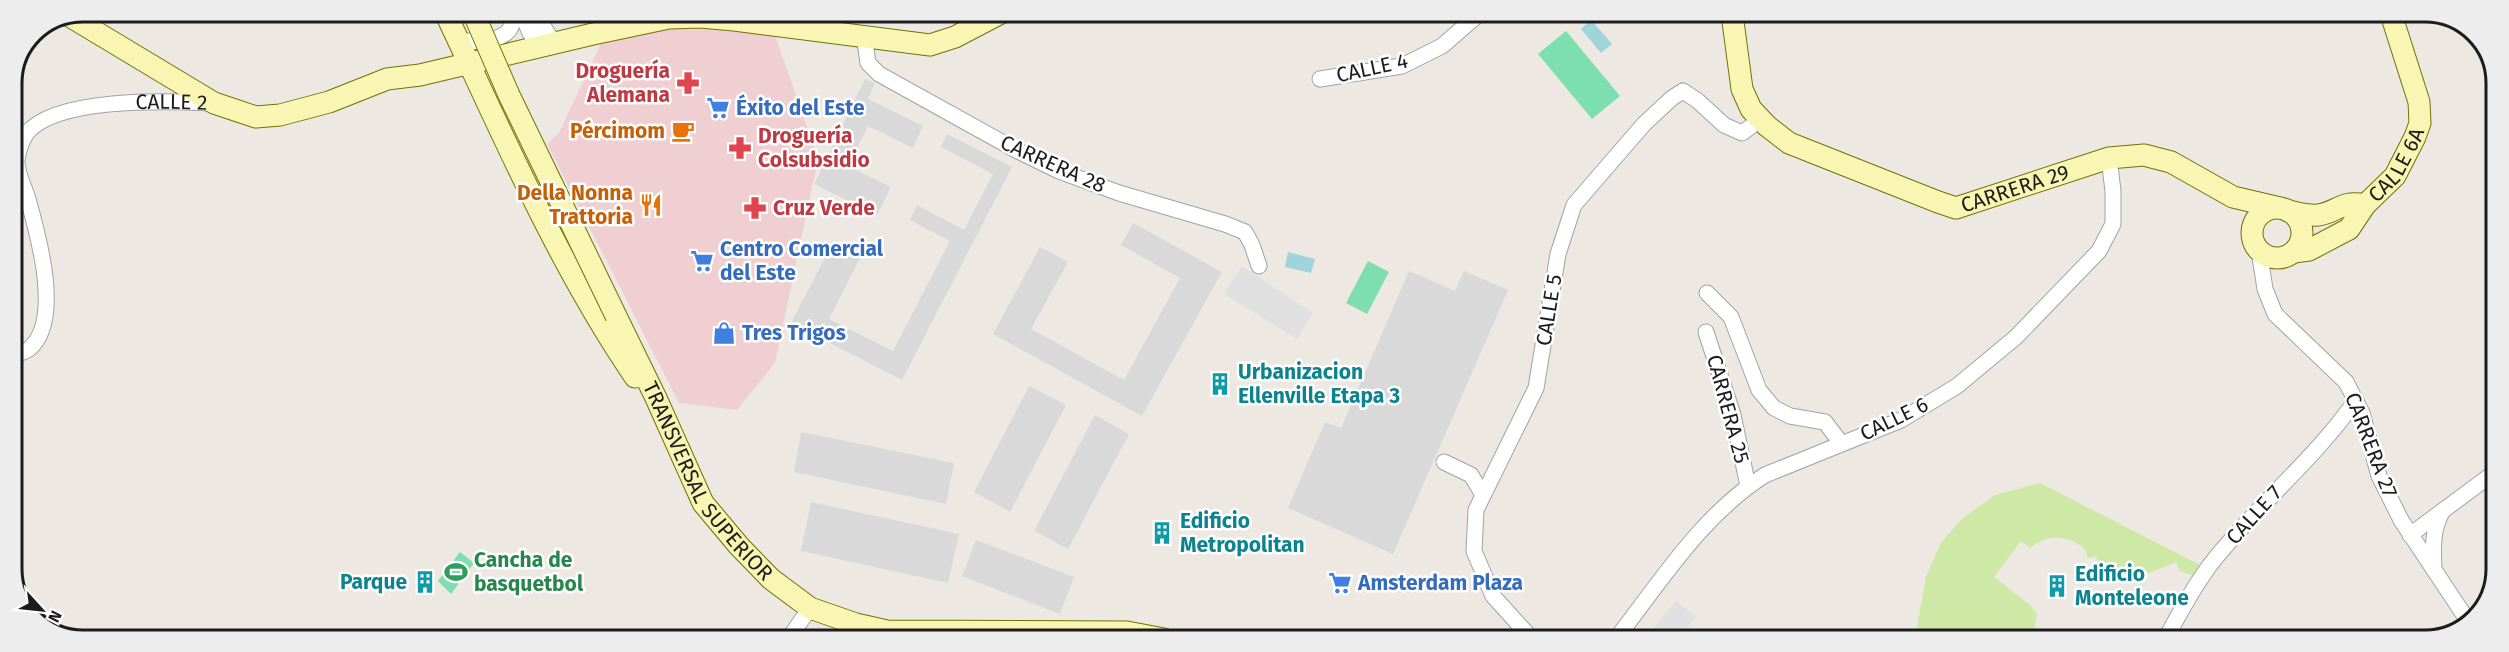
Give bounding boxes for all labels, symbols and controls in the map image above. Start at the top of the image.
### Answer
street label: CALLE 4 [1334,48,1410,88]
place label: Droguería Alemana [575,58,670,108]
pharmacy icon: Droguería Alemana [675,70,701,96]
street label: CALLE 2 [135,89,208,116]
place label: Éxito del Este [736,94,865,121]
supermarket icon: Éxito del Este [705,95,731,121]
place label: Pércimom [570,118,665,144]
cafe icon: Pércimom [670,118,696,144]
place label: Droguería Colsubsidio [758,123,870,173]
street label: CALLE 6A [2363,124,2430,208]
street label: CARRERA 28 [996,129,1110,199]
pharmacy icon: Droguería Colsubsidio [727,135,753,161]
street label: CARRERA 29 [1958,159,2072,218]
place label: Della Nonna Trattoria [517,180,633,230]
restaurant icon: Della Nonna Trattoria [638,192,664,218]
pharmacy icon: Cruz Verde [742,195,768,221]
place label: Cruz Verde [773,195,875,221]
place label: Centro Comercial del Este [720,236,884,286]
supermarket icon: Centro Comercial del Este [689,248,715,274]
street label: CALLE 5 [1531,272,1567,348]
shop icon: Tres Trigos [711,320,737,346]
place label: Tres Trigos [742,320,846,346]
street label: CARRERA 25 [1701,352,1755,466]
place label: Urbanizacion Ellenville Etapa 3 [1238,359,1400,409]
building icon: Urbanizacion Ellenville Etapa 3 [1207,371,1233,397]
street label: TRANSVERSAL SUPERIOR [637,377,779,586]
street label: CARRERA 27 [2339,389,2403,501]
street label: CALLE 6 [1856,391,1932,447]
street label: CALLE 7 [2221,480,2287,550]
place label: Edificio Metropolitan [1180,508,1305,558]
building icon: Edificio Metropolitan [1149,520,1175,546]
place label: Cancha de basquetbol [474,547,584,597]
sports icon: Cancha de basquetbol [443,559,469,585]
place label: Edificio Monteleone [2075,561,2189,611]
place label: Parque [340,569,407,595]
building icon: Parque [412,569,438,595]
supermarket icon: Amsterdam Plaza [1327,570,1353,596]
place label: Amsterdam Plaza [1357,570,1523,596]
building icon: Edificio Monteleone [2044,573,2070,599]
north arrow [12,580,72,640]
text: N [44,608,66,626]

